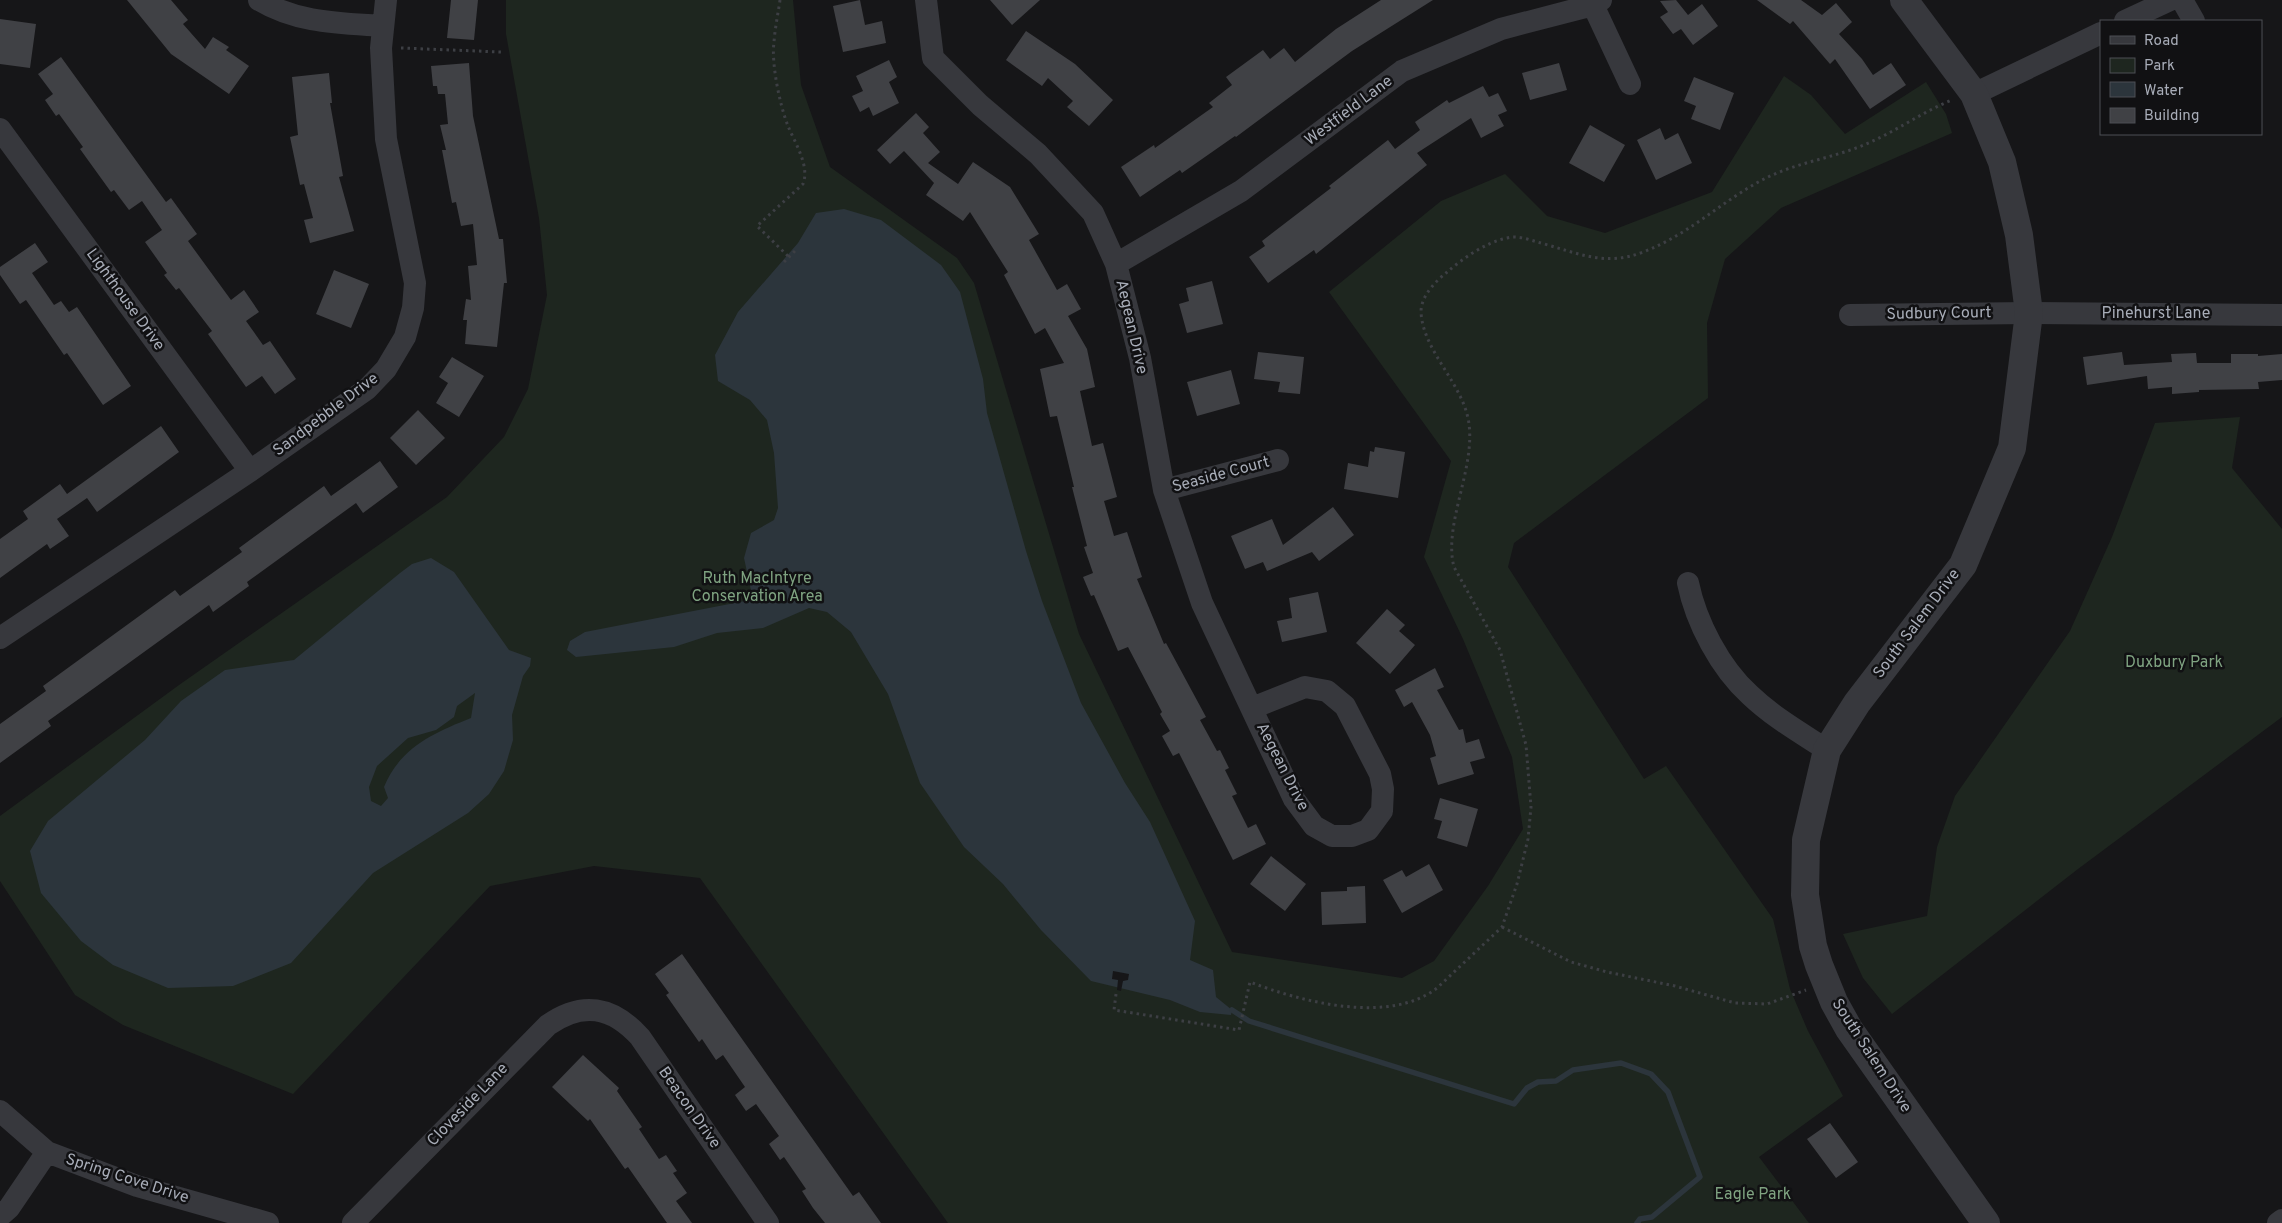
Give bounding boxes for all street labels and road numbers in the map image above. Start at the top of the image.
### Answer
street label: Westfield Lane [1301,71,1397,151]
street label: Lighthouse Drive [81,245,169,355]
street label: Aegean Drive [1110,278,1152,376]
street label: Sudbury Court [1886,303,1992,325]
street label: Pinehurst Lane [2102,304,2210,324]
street label: Sandpebble Drive [269,369,383,461]
street label: Seaside Court [1170,452,1272,498]
street label: South Salem Drive [1869,565,1965,683]
street label: Aegean Drive [1251,720,1313,814]
street label: South Salem Drive [1827,995,1915,1117]
street label: Cloveside Lane [423,1059,513,1151]
street label: Beacon Drive [653,1063,725,1153]
street label: Spring Cove Drive [63,1150,191,1208]

